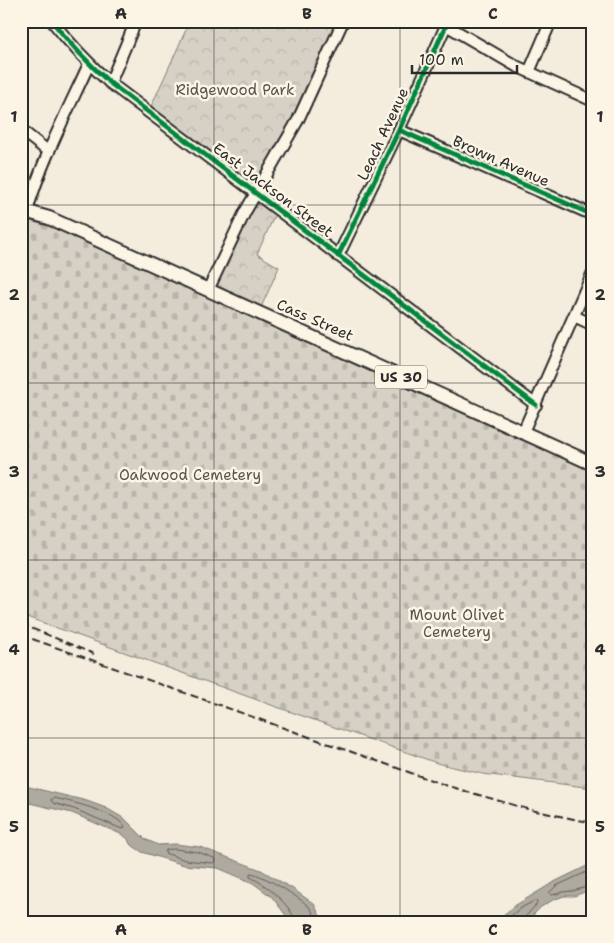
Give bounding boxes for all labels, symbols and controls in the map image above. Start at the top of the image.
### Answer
text: A [115,3,127,24]
text: B [302,3,312,24]
text: C [488,3,498,24]
scale bar [412,42,516,74]
text: 100 m [419,50,464,70]
park label: Ridgewood Park [176,80,295,100]
street label: Leach Avenue [353,84,413,184]
text: 1 [10,106,18,127]
text: 1 [596,106,604,127]
street label: Brown Avenue [449,131,553,191]
street label: East Jackson Street [209,138,337,242]
text: 2 [8,284,20,305]
text: 2 [594,284,606,305]
street label: Cass Street [273,294,357,346]
road number: US 30 [375,366,427,388]
text: 3 [8,461,20,482]
text: 3 [594,461,606,482]
park label: Oakwood Cemetery [119,465,261,485]
park label: Mount Olivet Cemetery [410,605,504,642]
text: 4 [8,639,20,660]
text: 4 [594,639,606,660]
text: 5 [9,816,19,837]
text: 5 [595,816,605,837]
text: A [115,919,127,940]
text: B [302,919,312,940]
text: C [488,919,498,940]

